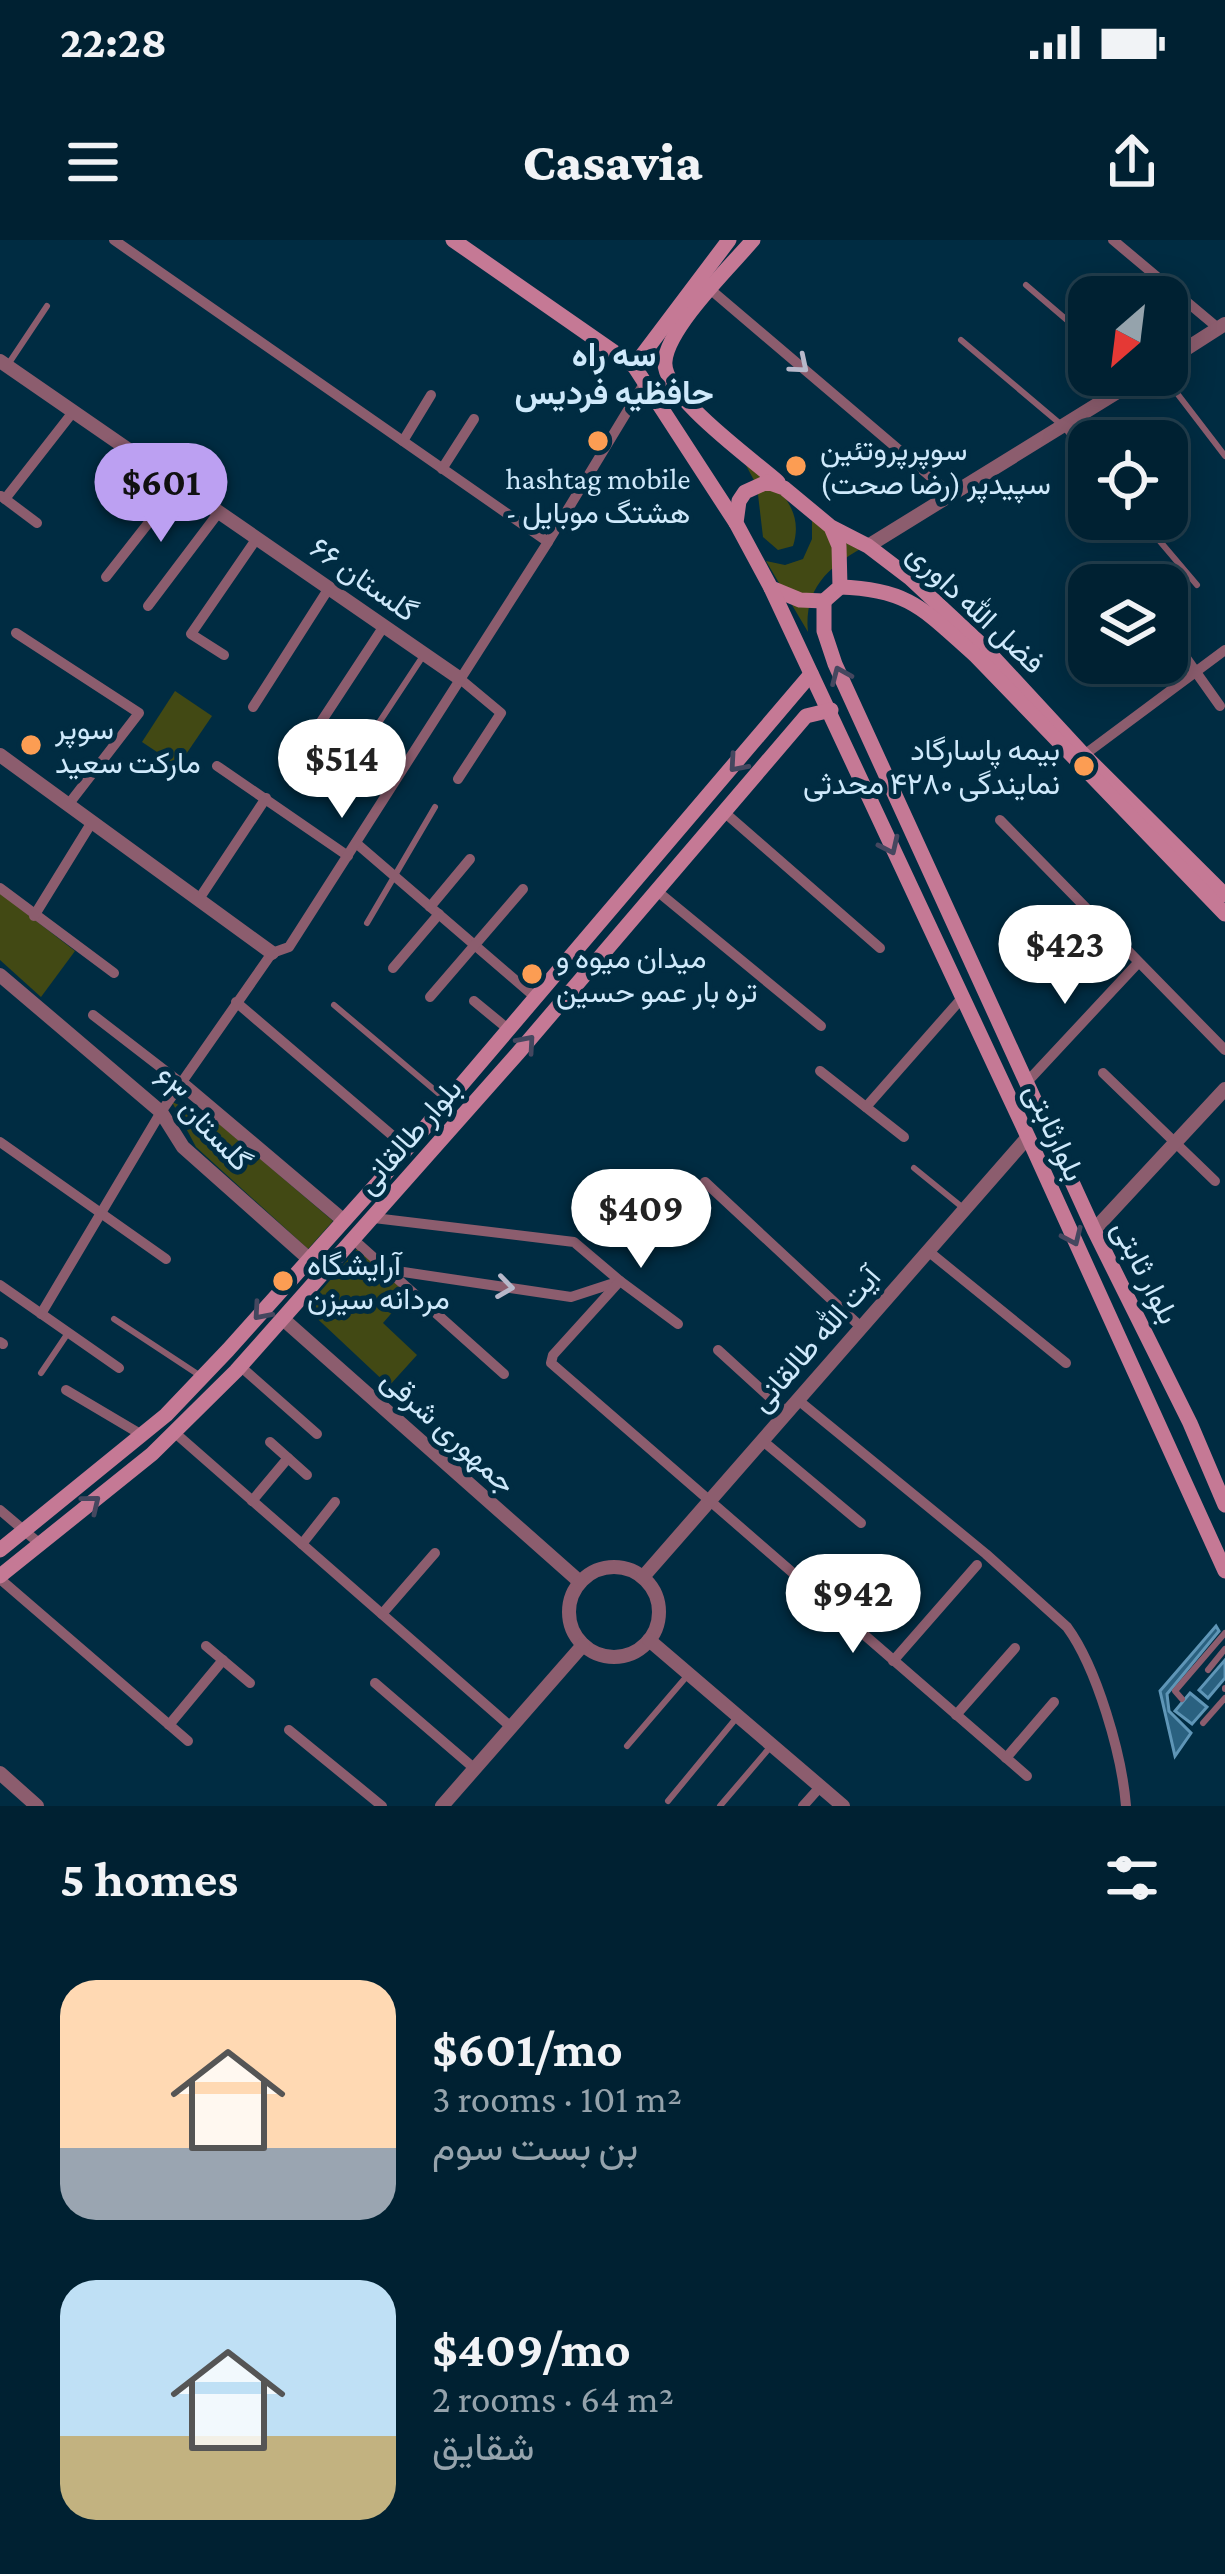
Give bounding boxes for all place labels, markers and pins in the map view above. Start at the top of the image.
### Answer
marker: hashtag mobile - هشتگ موبایل [585,428,611,454]
place label: سوپرپروتئین سپیدپر (رضا صحت) [820,433,1051,504]
pin: $601 [90,443,232,545]
marker: سوپرپروتئین سپیدپر (رضا صحت) [783,453,809,479]
place label: hashtag mobile - هشتگ موبایل [505,462,691,531]
place label: سوپر مارکت سعید [54,712,201,781]
pin: $514 [271,719,413,821]
marker: سوپر مارکت سعید [18,732,44,758]
place label: بیمه پاسارگاد نمایندگی ۴۲۸۰ محدثی [803,733,1060,802]
marker: بیمه پاسارگاد نمایندگی ۴۲۸۰ محدثی [1071,753,1097,779]
pin: $423 [994,905,1136,1007]
place label: میدان میوه و تره بار عمو حسین [556,941,757,1010]
marker: میدان میوه و تره بار عمو حسین [519,961,545,987]
pin: $409 [570,1169,712,1271]
place label: آرایشگاه مردانه سیزن [307,1248,450,1317]
marker: آرایشگاه مردانه سیزن [270,1268,296,1294]
pin: $942 [782,1554,924,1656]

